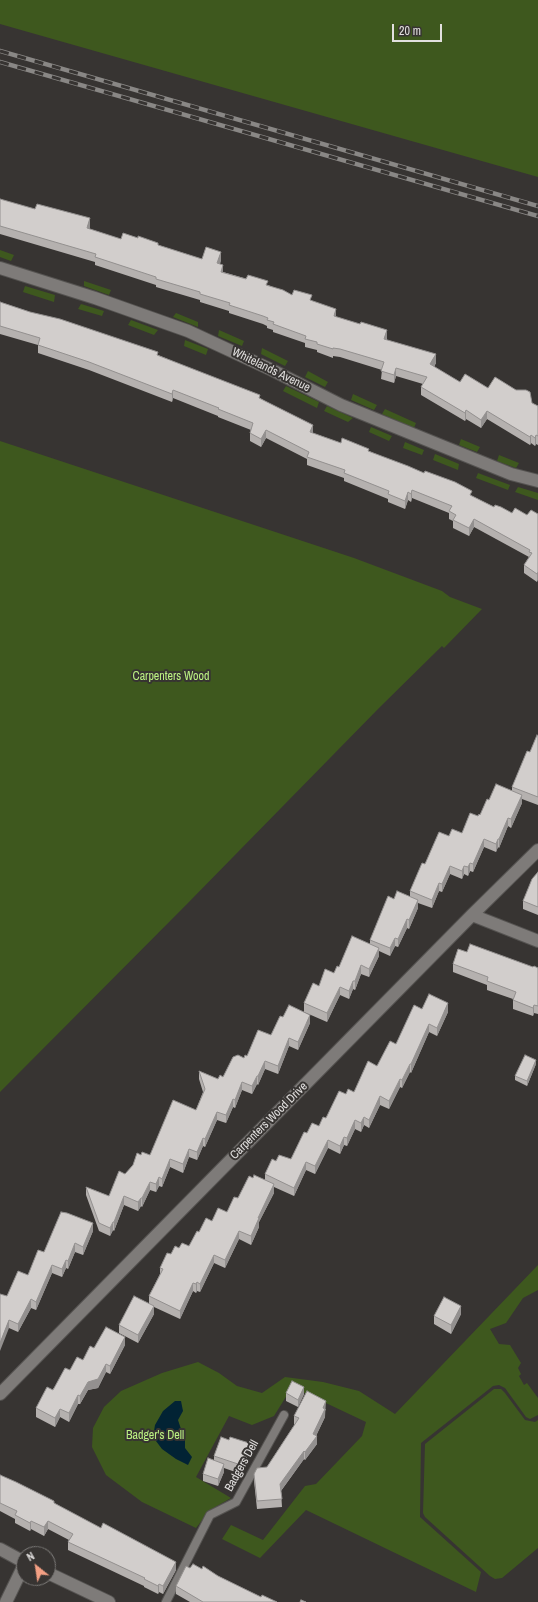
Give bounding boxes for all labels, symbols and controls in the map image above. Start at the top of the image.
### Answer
scale bar [394,16,444,42]
text: 20 m [399,23,421,39]
street label: Whitelands Avenue [230,345,312,395]
park label: Carpenters Wood [133,670,209,684]
street label: Carpenters Wood Drive [227,1079,311,1163]
park label: Badger's Dell [126,1429,184,1443]
street label: Badgers Dell [222,1438,262,1494]
north arrow [16,1546,56,1586]
text: N [24,1549,37,1564]

